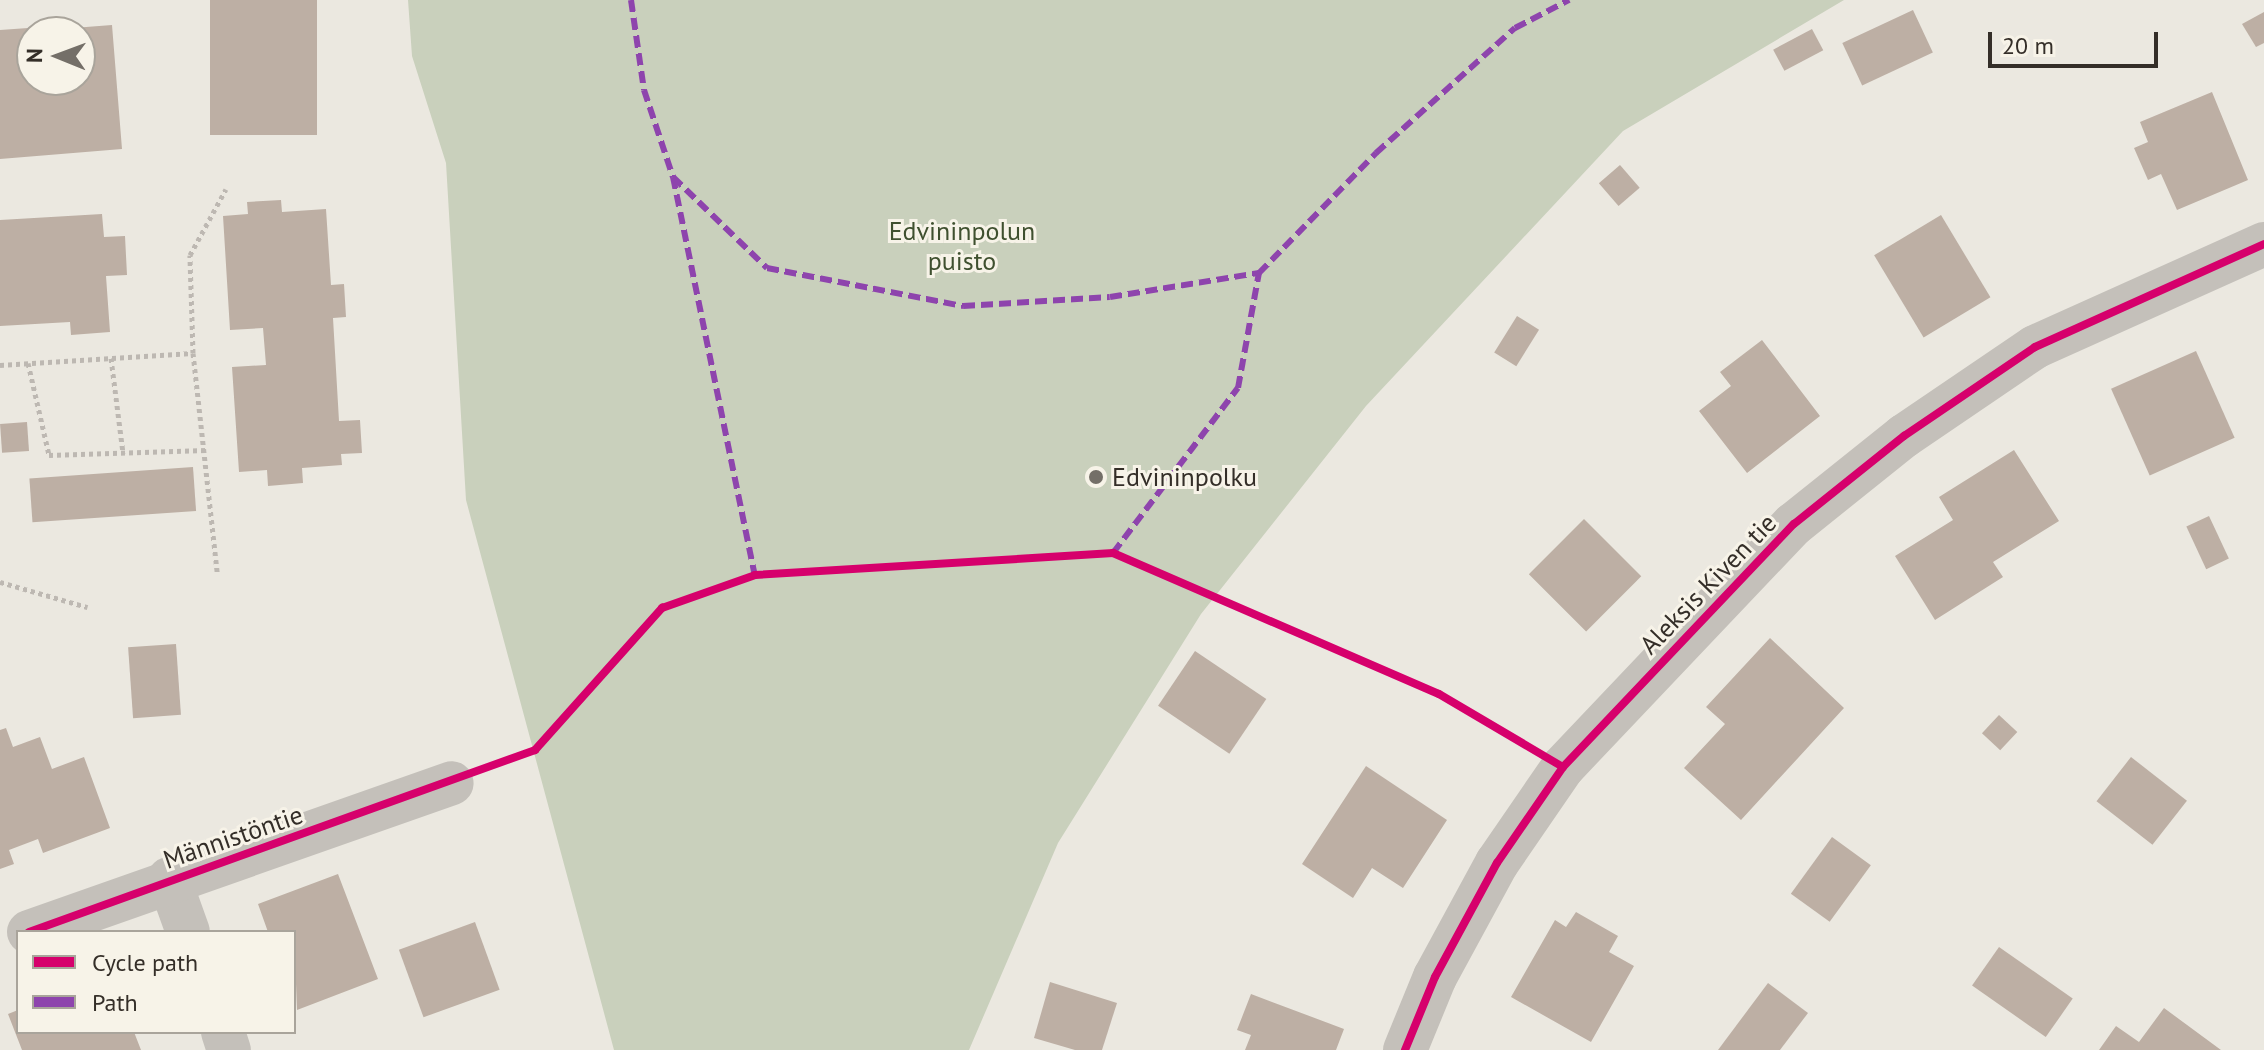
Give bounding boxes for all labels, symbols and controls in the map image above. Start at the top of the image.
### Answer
north arrow [16,16,96,96]
scale bar [1992,16,2162,66]
text: 20 m [2002,30,2054,61]
text: N [20,48,48,63]
park label: Edvininpolun puisto [889,215,1035,276]
place label: Edvininpolku [1112,461,1257,493]
marker: Edvininpolku [1087,468,1105,486]
street label: Aleksis Kiven tie [1633,507,1783,661]
street label: Männistöntie [159,799,307,875]
legend [16,930,296,1034]
text: Cycle path [92,947,198,978]
text: Path [92,987,138,1018]

